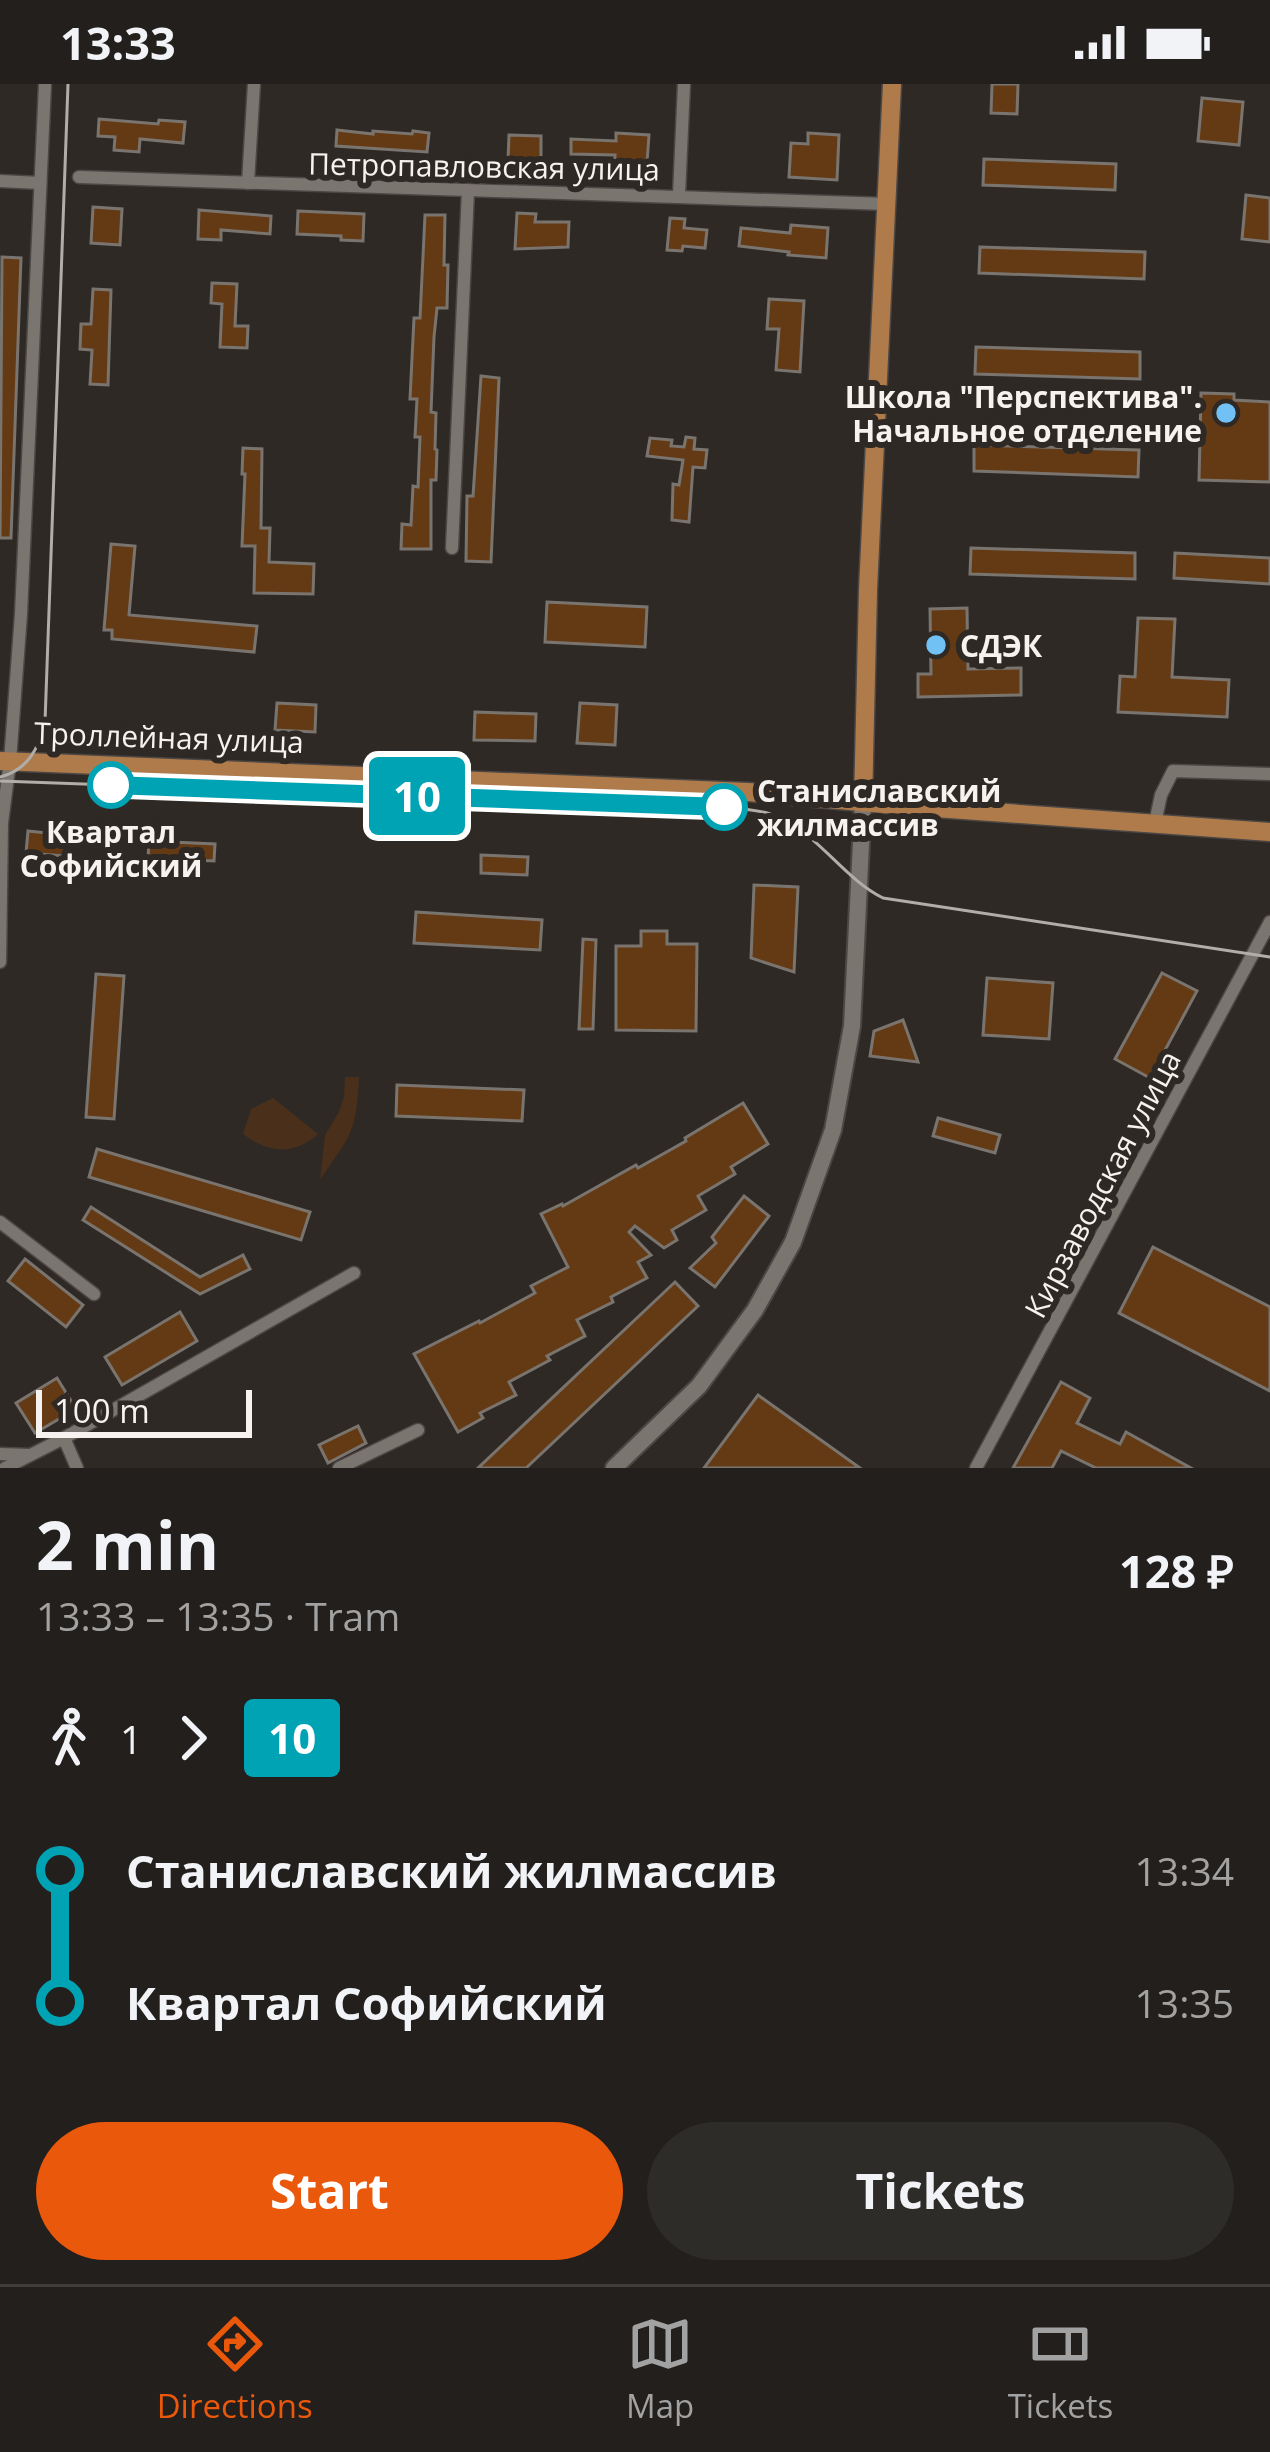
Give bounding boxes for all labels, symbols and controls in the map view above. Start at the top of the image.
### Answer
text: 13:33 [60,12,176,73]
street label: Петропавловская улица [308,142,660,190]
place label: Школа "Перспектива". Начальное отделение [845,376,1202,451]
marker: Школа "Перспектива". Начальное отделение [1213,400,1239,426]
place label: СДЭК [960,625,1043,666]
marker: СДЭК [923,632,949,658]
street label: Троллейная улица [33,712,305,762]
line badge: 10 [363,757,471,835]
marker: Квартал Софийский [89,763,133,807]
text: 10 [393,767,441,824]
place label: Станиславский жилмассив [757,770,1001,845]
marker: Станиславский жилмассив [702,785,746,829]
place label: Квартал Софийский [20,811,202,886]
street label: Кирзаводская улица [1014,1043,1190,1325]
scale bar [36,1384,252,1437]
text: 100 m [54,1388,150,1433]
text: 2 min [36,1499,219,1589]
text: 128 ₽ [1119,1540,1234,1601]
text: 13:33 – 13:35 · Tram [36,1589,400,1642]
icon: walk [36,1705,102,1771]
icon: forward [160,1705,226,1771]
text: 10 [268,1709,316,1766]
text: 1 [120,1712,142,1765]
text: Станиславский жилмассив [126,1840,777,1901]
text: 13:34 [1135,1844,1234,1897]
text: Квартал Софийский [126,1972,607,2033]
text: 13:35 [1135,1976,1234,2029]
button: Start [36,2122,623,2260]
button: Tickets [647,2122,1234,2260]
tab: Directions [157,2311,313,2428]
tab: Map [626,2311,694,2428]
tab: Tickets [1008,2311,1113,2428]

